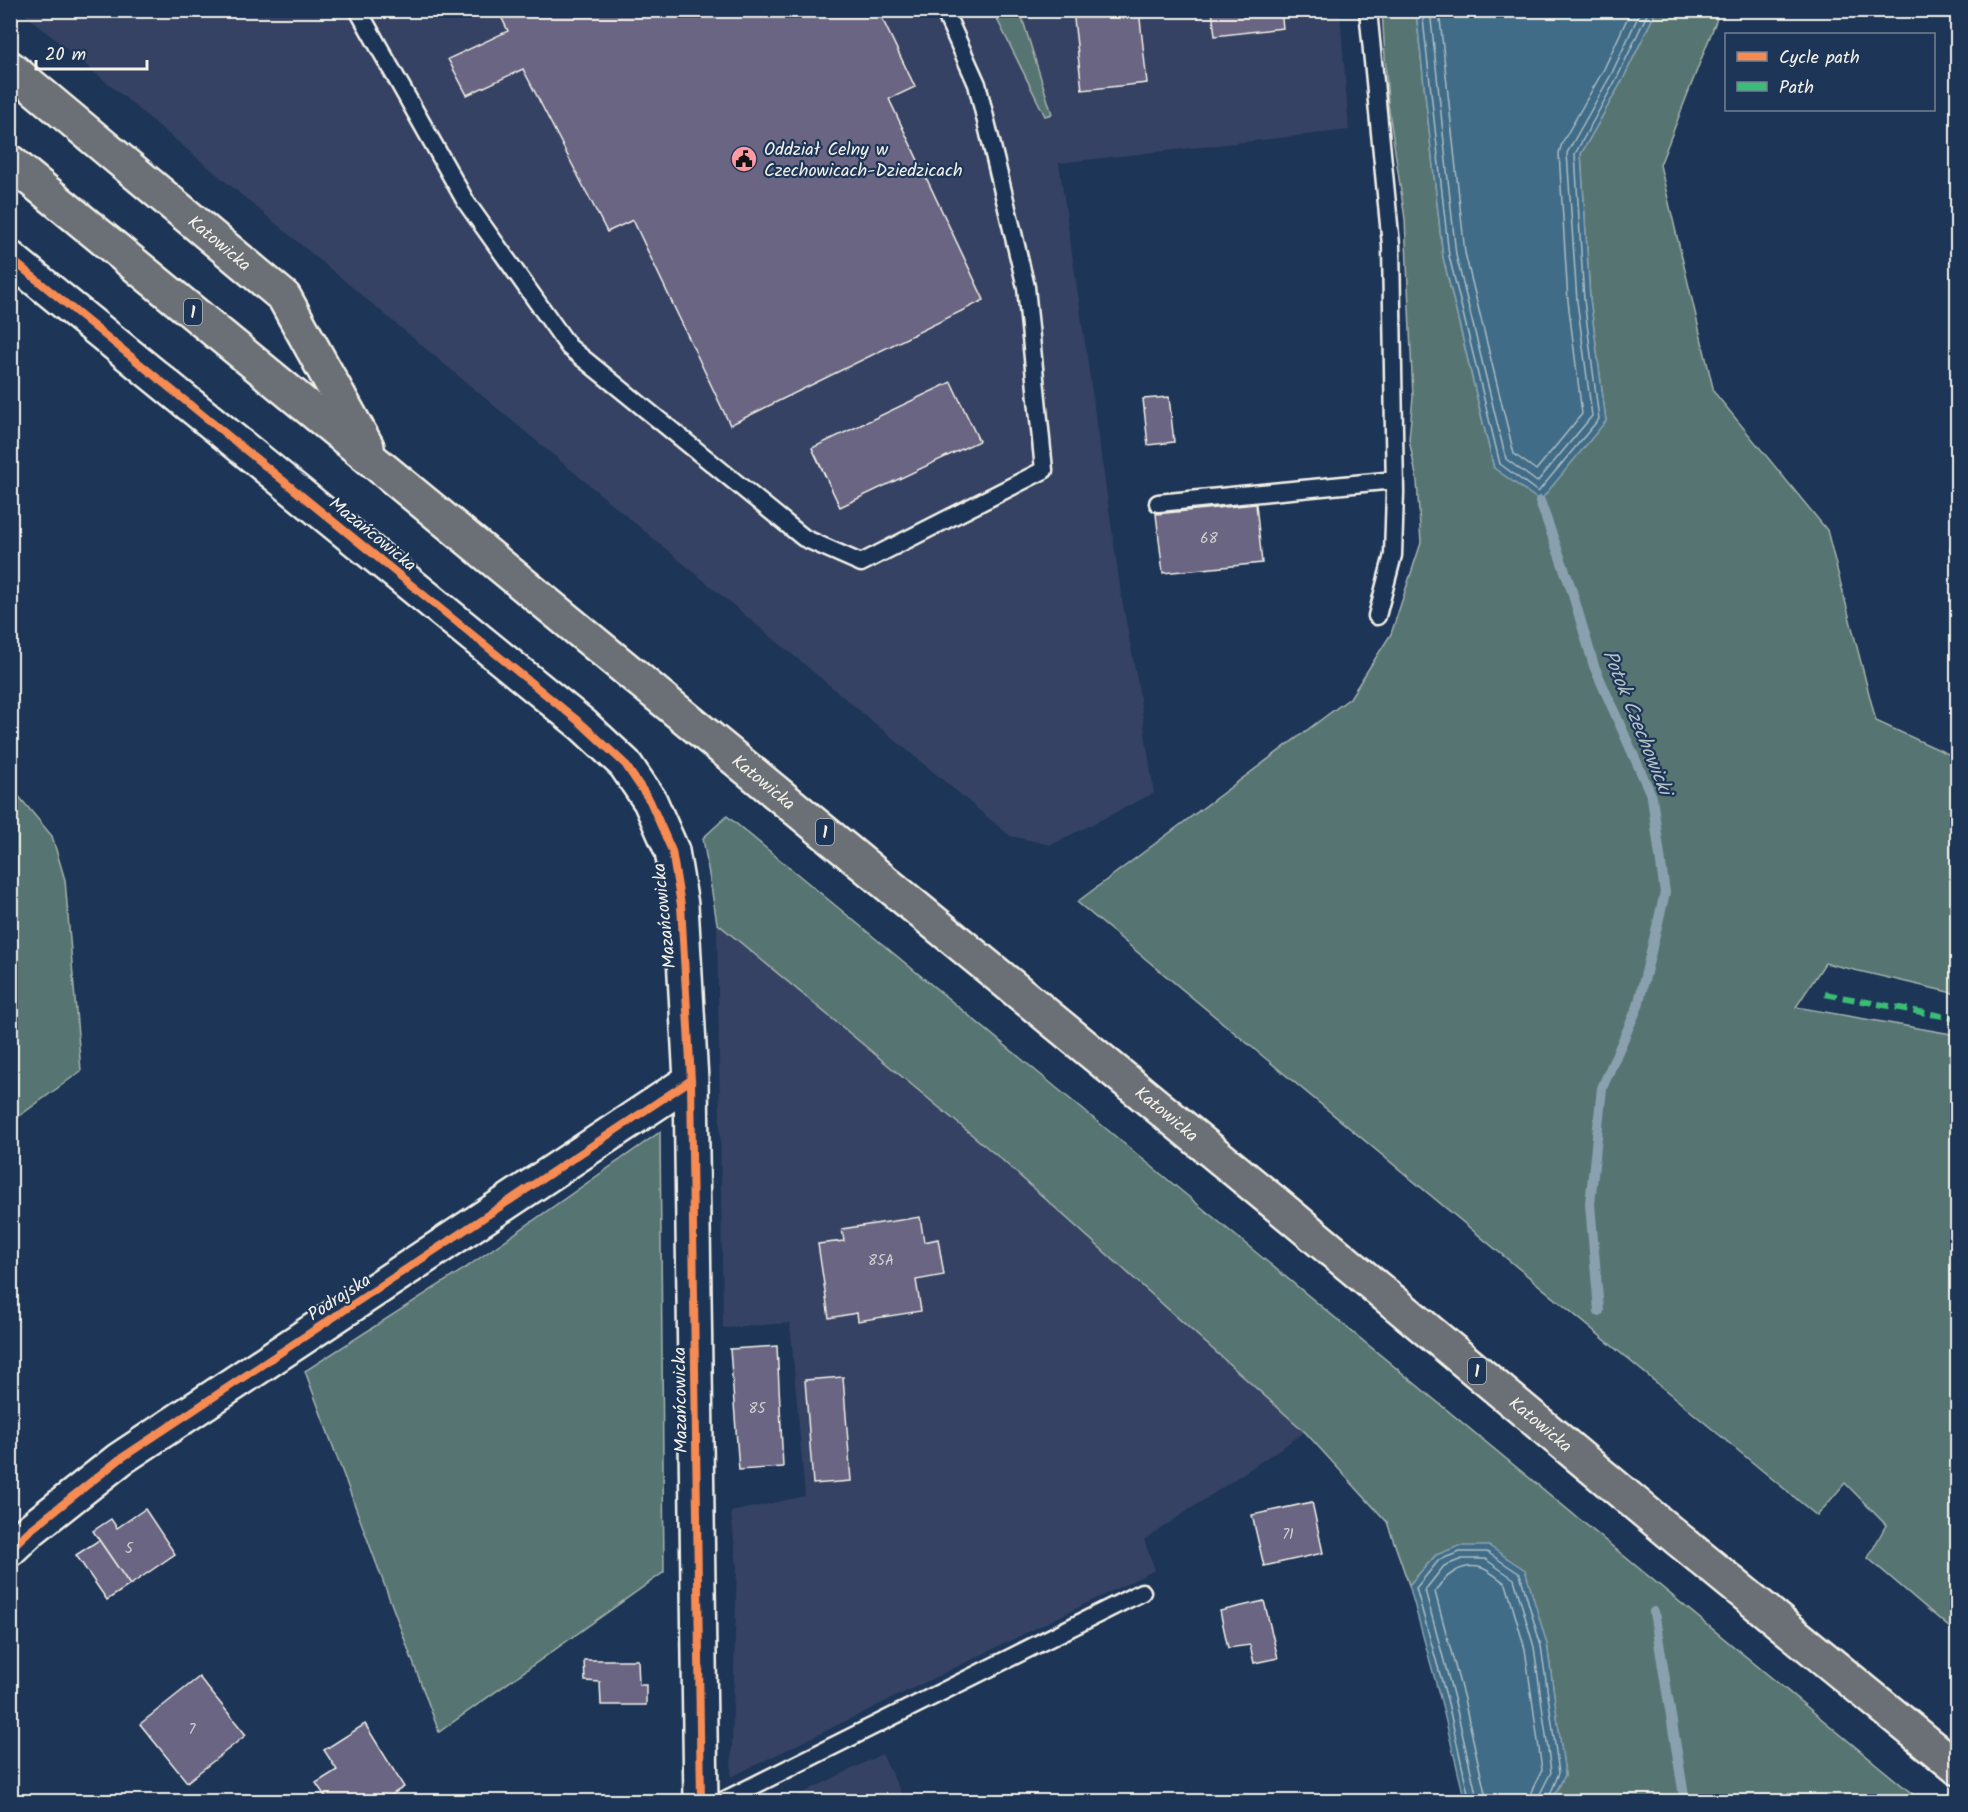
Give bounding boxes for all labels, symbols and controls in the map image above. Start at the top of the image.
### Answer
scale bar [36,33,147,71]
legend [1725,33,1935,111]
text: 20 m [45,41,86,70]
text: Cycle path [1779,44,1860,73]
text: Path [1779,74,1814,103]
place label: Oddział Celny w Czechowicach-Dziedzicach [764,136,963,186]
public building icon: Oddział Celny w Czechowicach-Dziedzicach [729,144,759,174]
street label: Katowicka [180,209,257,280]
road number: 1 [184,299,202,325]
street label: Mazańcowicka [322,491,422,580]
house number: 68 [1200,527,1219,551]
water label: Potok Czechowicki [1592,645,1681,804]
street label: Katowicka [724,748,801,819]
road number: 1 [816,819,834,845]
street label: Mazańcowicka [646,862,685,970]
street label: Katowicka [1127,1080,1204,1150]
house number: 85A [868,1249,894,1273]
street label: Podrajska [302,1267,377,1330]
street label: Mazańcowicka [666,1347,697,1453]
road number: 1 [1468,1358,1486,1384]
street label: Katowicka [1501,1390,1578,1461]
house number: 85 [748,1397,766,1421]
house number: 71 [1282,1523,1294,1547]
house number: 5 [125,1537,134,1561]
house number: 7 [189,1718,197,1742]

